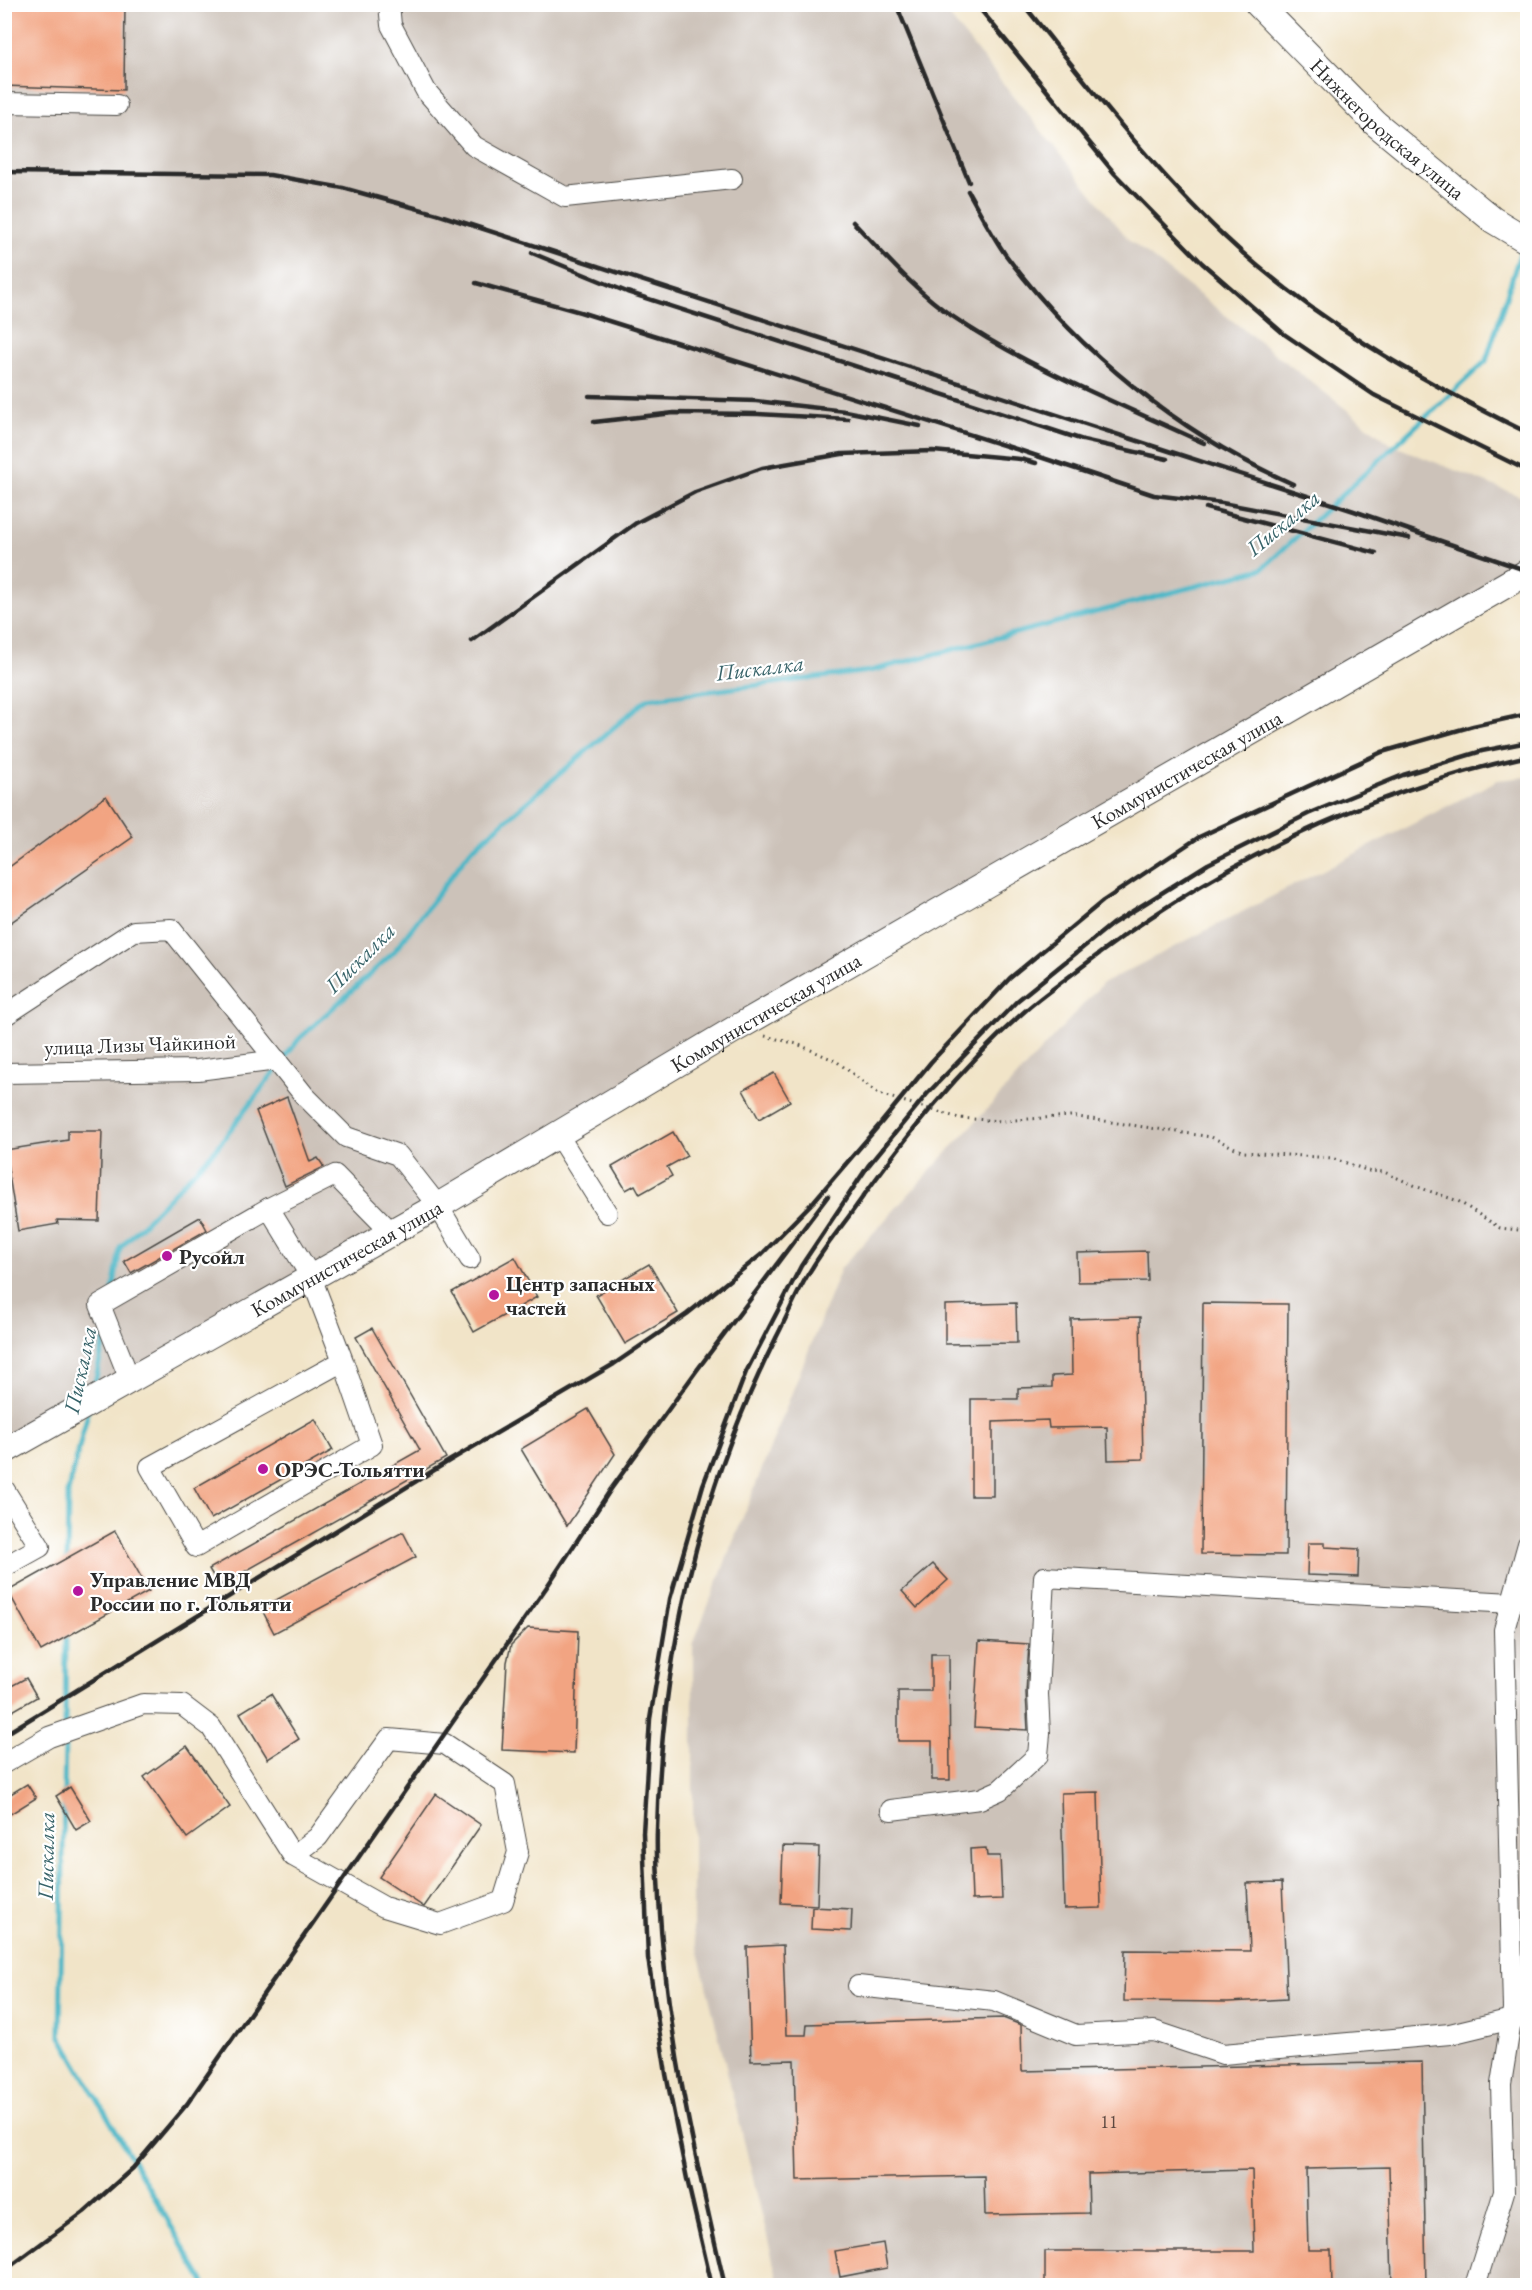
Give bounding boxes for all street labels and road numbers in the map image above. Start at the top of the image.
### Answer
street label: Нижнегородская улица [1305,52,1471,205]
street label: Коммунистическая улица [1086,703,1287,835]
street label: Коммунистическая улица [665,946,866,1078]
street label: улица Лизы Чайкиной [44,1027,236,1061]
street label: Коммунистическая улица [246,1193,447,1323]

